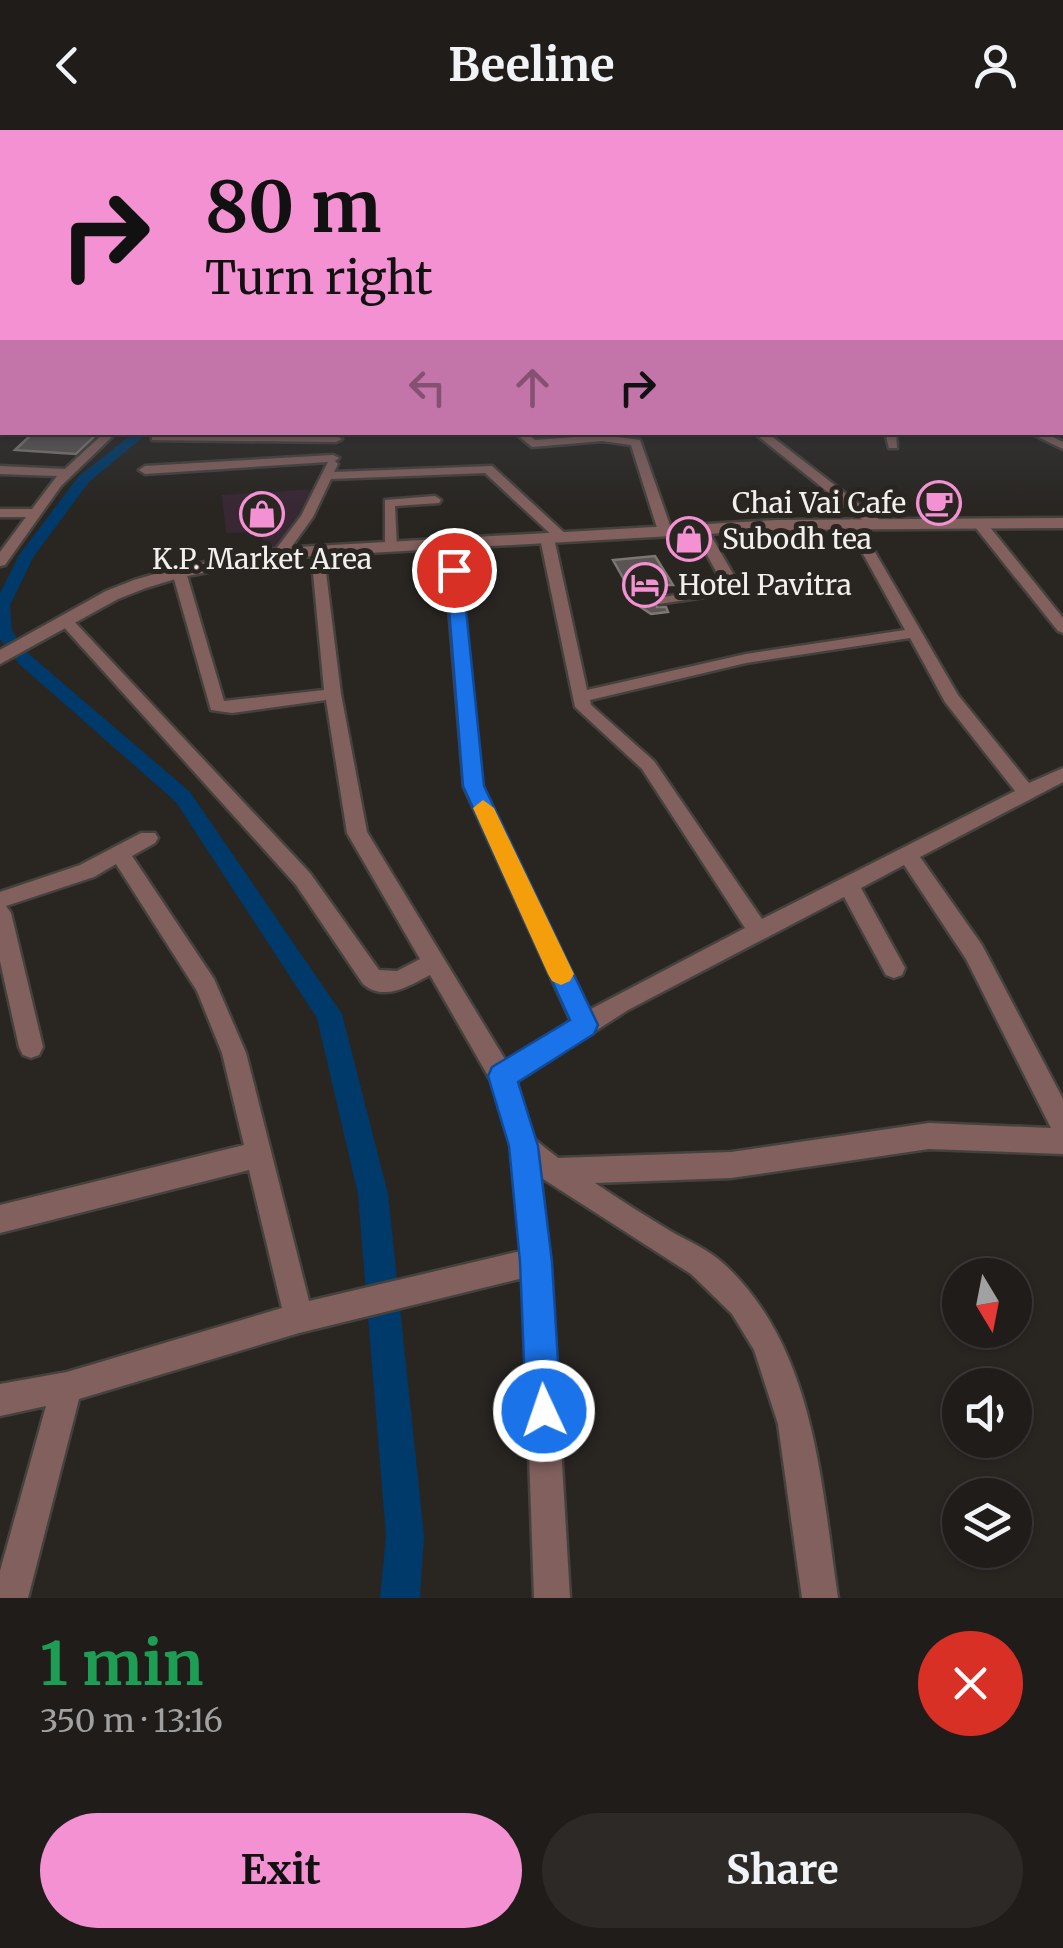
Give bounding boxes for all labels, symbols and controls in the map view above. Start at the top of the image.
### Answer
text: Beeline [448,37,615,93]
icon: back [40,38,95,93]
icon: person [968,38,1023,93]
text: 80 m [205,163,381,251]
icon: right [40,170,170,300]
text: Turn right [205,250,433,306]
icon: left [400,360,455,415]
icon: ahead [505,360,560,415]
icon: right [610,360,665,415]
cafe icon: Chai Vai Cafe [916,480,962,526]
place label: Chai Vai Cafe [732,485,906,521]
shop icon: K.P. Market Area [239,491,285,537]
shop icon: Subodh tea [666,516,712,562]
place label: Subodh tea [722,521,872,557]
pin [412,528,497,613]
place label: K.P. Market Area [152,541,372,577]
icon: arrive [427,543,482,598]
hotel icon: Hotel Pavitra [622,562,668,608]
place label: Hotel Pavitra [678,567,852,603]
north arrow [942,1258,1032,1348]
map controls [942,1258,1032,1568]
position arrow [492,1359,596,1463]
button: sound [942,1368,1032,1458]
button: layers [942,1478,1032,1568]
text: 1 min [40,1626,203,1701]
button: close [918,1631,1023,1736]
text: 350 m · 13:16 [40,1701,223,1741]
button: Exit [40,1813,522,1928]
button: Share [542,1813,1023,1928]

